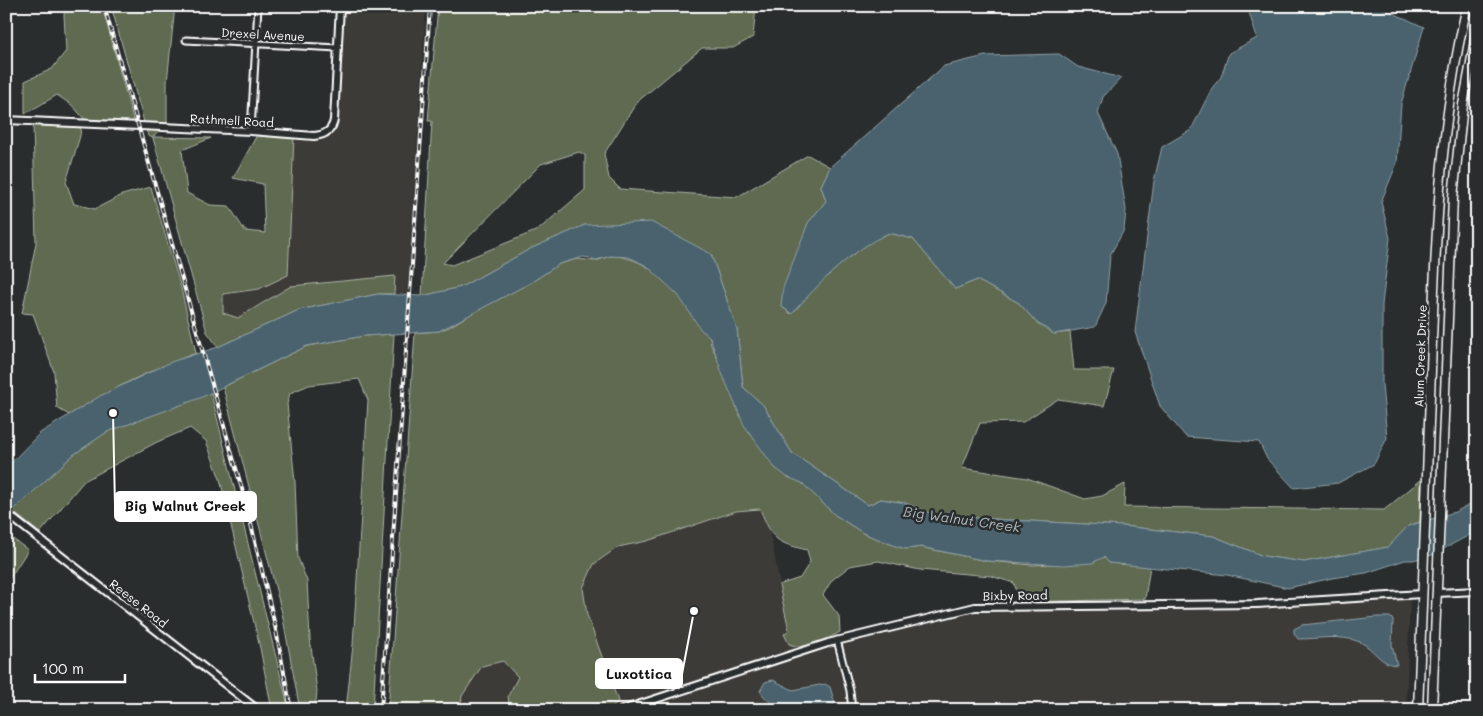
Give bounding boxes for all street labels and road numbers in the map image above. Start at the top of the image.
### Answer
street label: Drexel Avenue [221,24,305,44]
street label: Rathmell Road [190,110,275,130]
street label: Alum Creek Drive [1410,304,1430,408]
street label: Reese Road [107,575,172,631]
street label: Bixby Road [982,586,1048,604]

